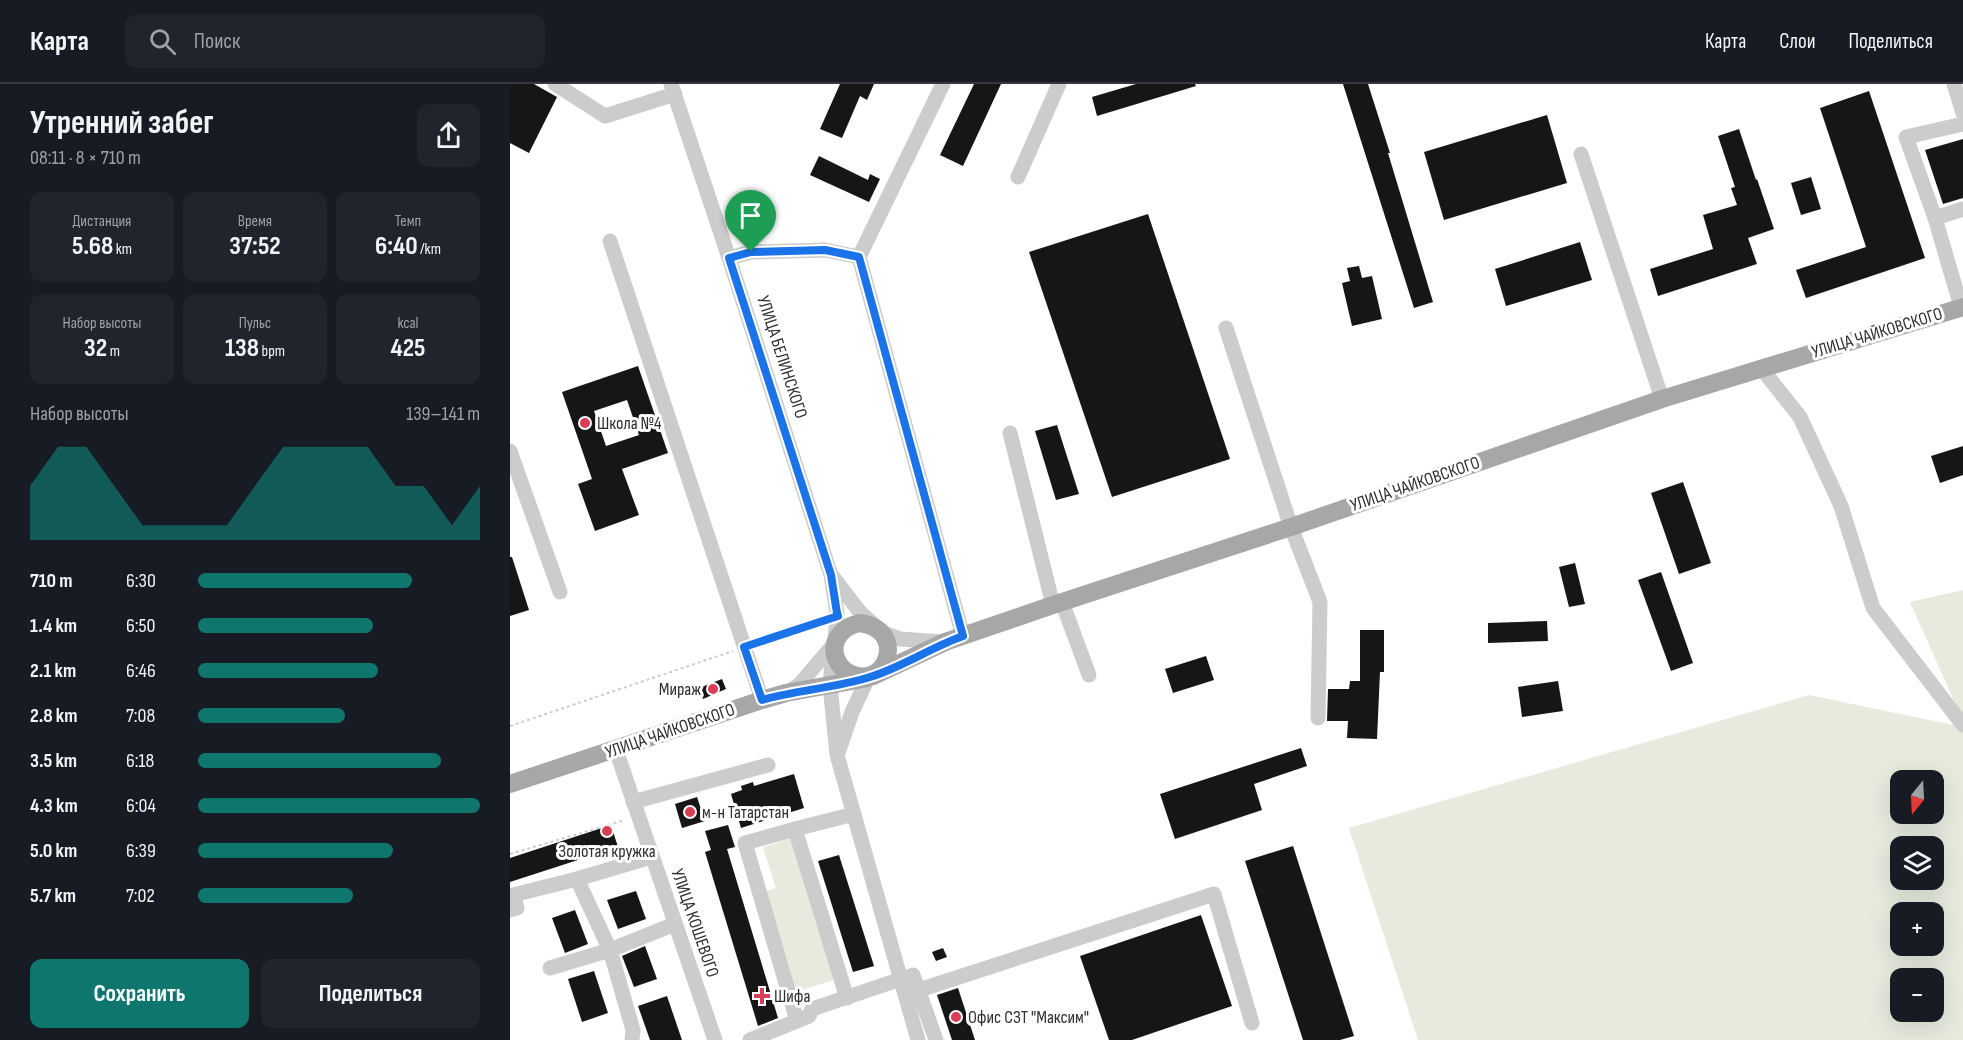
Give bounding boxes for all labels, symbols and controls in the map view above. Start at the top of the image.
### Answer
search box [125,14,545,68]
text: Карта [30,25,89,58]
icon: search [146,25,179,58]
text: Поиск [194,28,240,55]
text: Карта [1705,29,1746,54]
text: Слои [1779,29,1815,54]
text: Поделиться [1848,29,1933,54]
text: Утренний забег [30,103,214,143]
button: share [417,104,480,167]
text: 08:11 · 8 × 710 m [30,146,141,170]
pin [725,190,776,252]
icon: arrive [734,199,767,232]
text: Дистанция [73,212,131,231]
text: Время [238,212,272,231]
text: Темп [395,212,421,231]
text: 5.68 [72,231,113,262]
text: 37:52 [229,231,281,262]
text: 6:40 [375,231,418,262]
text: km [113,240,132,259]
text: /km [418,240,441,259]
street label: УЛИЦА БЕЛИНСКОГО [752,293,812,421]
street label: УЛИЦА ЧАЙКОВСКОГО [1809,303,1945,363]
text: Набор высоты [63,314,141,333]
text: Пульс [239,314,271,333]
text: kcal [397,314,419,333]
text: 32 [84,333,107,364]
text: 138 [225,333,259,364]
text: 425 [391,333,425,364]
text: m [107,342,120,361]
text: bpm [259,342,285,361]
text: Набор высоты [30,402,129,426]
text: 139–141 m [406,402,480,426]
place label: Школа №4 [597,413,662,434]
marker: Школа №4 [578,416,592,430]
street label: УЛИЦА ЧАЙКОВСКОГО [1348,452,1482,516]
text: 710 m [30,569,73,593]
text: 6:30 [126,569,156,593]
text: 1.4 km [30,614,77,638]
text: 6:50 [126,614,155,638]
text: 2.1 km [30,659,76,683]
text: 6:46 [126,659,156,683]
place label: Мираж [659,679,701,700]
marker: Мираж [706,682,720,696]
street label: УЛИЦА ЧАЙКОВСКОГО [603,699,737,763]
text: 2.8 km [30,704,78,728]
text: 7:08 [126,704,155,728]
text: 3.5 km [30,749,77,773]
text: 6:18 [126,749,154,773]
north arrow [1890,770,1944,824]
map controls [1890,770,1944,1022]
text: 4.3 km [30,794,78,818]
text: 6:04 [126,794,156,818]
place label: м-н Татарстан [702,802,789,823]
marker: м-н Татарстан [683,805,697,819]
marker: Золотая кружка [600,824,614,838]
button: layers [1890,836,1944,890]
text: 5.0 km [30,839,77,863]
text: 6:39 [126,839,156,863]
place label: Золотая кружка [558,841,656,862]
street label: УЛИЦА КОШЕВОГО [667,866,723,980]
text: 5.7 km [30,884,76,908]
text: 7:02 [126,884,155,908]
button: + [1890,902,1944,956]
button: Сохранить [30,959,249,1028]
button: Поделиться [261,959,480,1028]
button: − [1890,968,1944,1022]
place label: Шифа [774,986,811,1007]
marker: Шифа [755,989,769,1003]
place label: Офис СЗТ "Максим" [968,1007,1089,1028]
marker: Офис СЗТ "Максим" [949,1010,963,1024]

